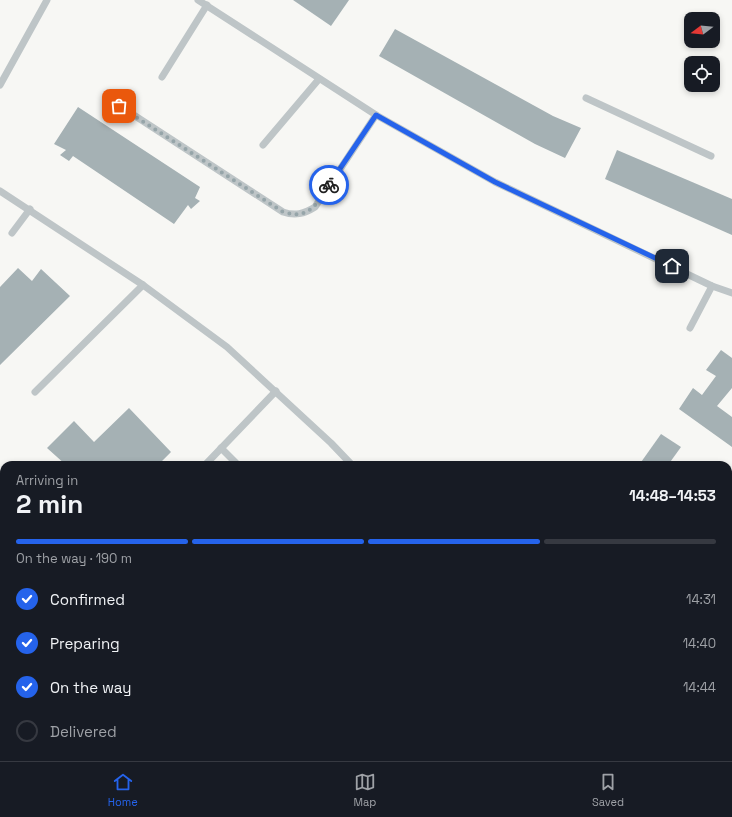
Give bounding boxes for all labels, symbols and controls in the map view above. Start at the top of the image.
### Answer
north arrow [684,12,720,48]
map controls [684,12,720,92]
button: locate [684,56,720,92]
pin [102,89,136,123]
icon: bag [108,95,130,117]
courier [309,165,349,205]
icon: bike [318,174,340,196]
pin [655,249,689,283]
icon: home [661,255,683,277]
text: Arriving in [16,472,78,489]
text: 14:48–14:53 [629,486,716,505]
text: 2 min [16,487,83,521]
text: On the way · 190 m [16,550,132,567]
icon: check [16,588,38,610]
text: Confirmed [50,590,125,609]
text: 14:31 [686,591,716,608]
icon: check [16,632,38,654]
text: Preparing [50,634,120,653]
text: 14:40 [683,635,716,652]
icon: check [16,676,38,698]
text: On the way [50,678,131,697]
text: 14:44 [683,679,716,696]
text: Delivered [50,722,117,741]
tab: Home [108,771,138,809]
tab: Map [353,771,376,809]
tab: Saved [592,771,624,809]

